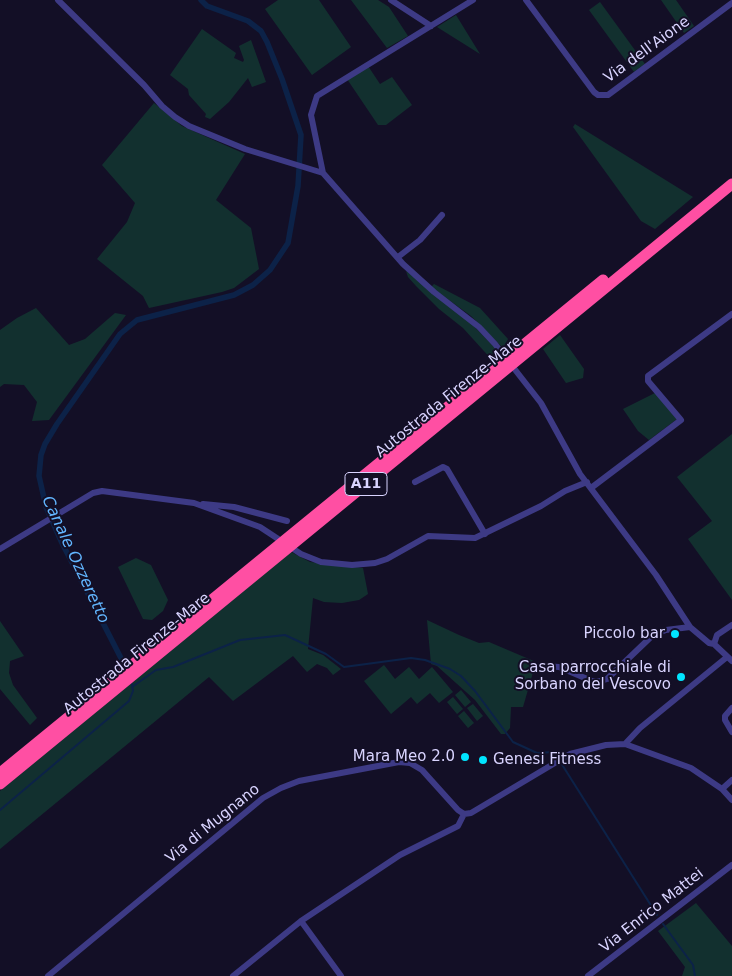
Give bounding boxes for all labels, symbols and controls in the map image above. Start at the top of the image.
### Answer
street label: Via dell'Aione [601,13,693,87]
street label: Autostrada Firenze-Mare [372,332,526,462]
road number: A11 [345,472,387,496]
water label: Canale Ozzeretto [37,493,113,627]
street label: Autostrada Firenze-Mare [60,589,214,719]
place label: Piccolo bar [583,625,665,643]
marker: Piccolo bar [669,628,681,640]
place label: Casa parrocchiale di Sorbano del Vescovo [515,659,671,694]
marker: Casa parrocchiale di Sorbano del Vescovo [675,671,687,683]
place label: Mara Meo 2.0 [353,748,455,766]
marker: Mara Meo 2.0 [459,751,471,763]
place label: Genesi Fitness [493,751,601,769]
marker: Genesi Fitness [477,754,489,766]
street label: Via di Mugnano [162,781,264,867]
street label: Via Enrico Mattei [596,865,708,957]

